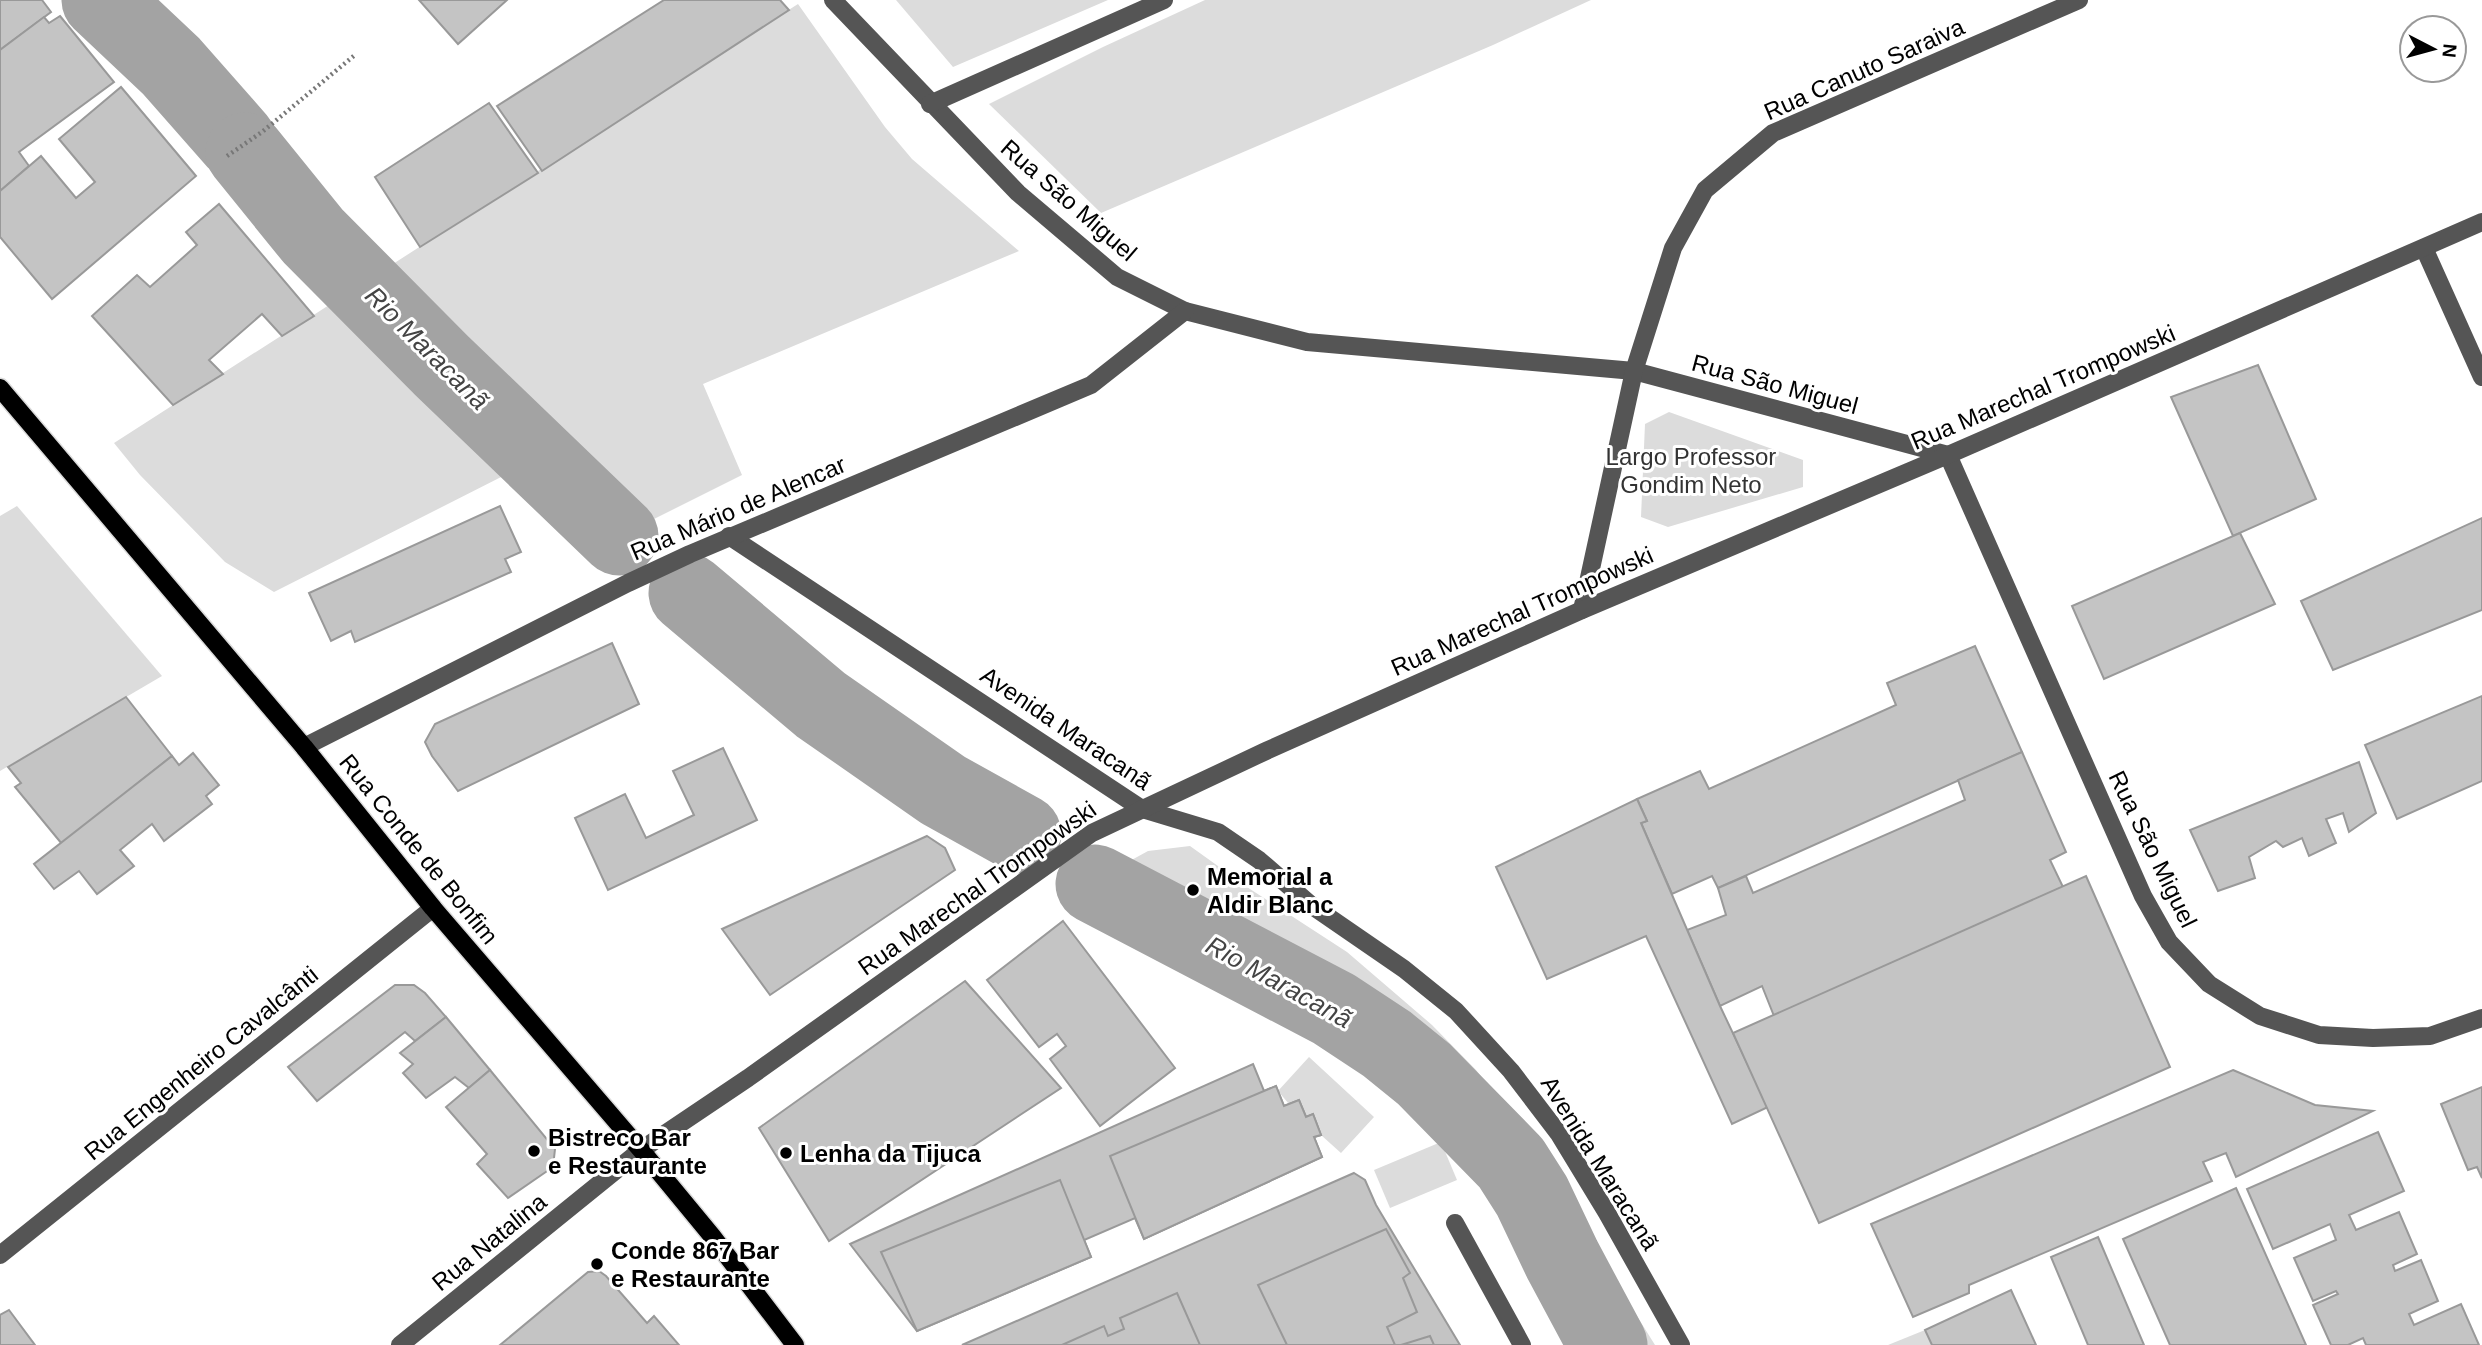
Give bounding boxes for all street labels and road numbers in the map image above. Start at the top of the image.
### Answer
street label: Rua Canuto Saraiva [1760,12,1969,125]
street label: Rua São Miguel [996,134,1142,266]
street label: Rua Marechal Trompowski [1907,319,2179,455]
street label: Rua São Miguel [1689,349,1861,419]
street label: Rua Mário de Alencar [627,450,849,566]
street label: Rua Marechal Trompowski [1387,541,1657,681]
street label: Avenida Maracanã [976,661,1157,795]
street label: Rua Conde de Bonfim [334,749,504,949]
street label: Rua São Miguel [2103,766,2203,932]
street label: Rua Marechal Trompowski [853,795,1101,981]
street label: Rua Engenheiro Cavalcânti [79,961,323,1165]
street label: Avenida Maracanã [1536,1071,1665,1255]
street label: Rua Natalina [427,1187,552,1296]

